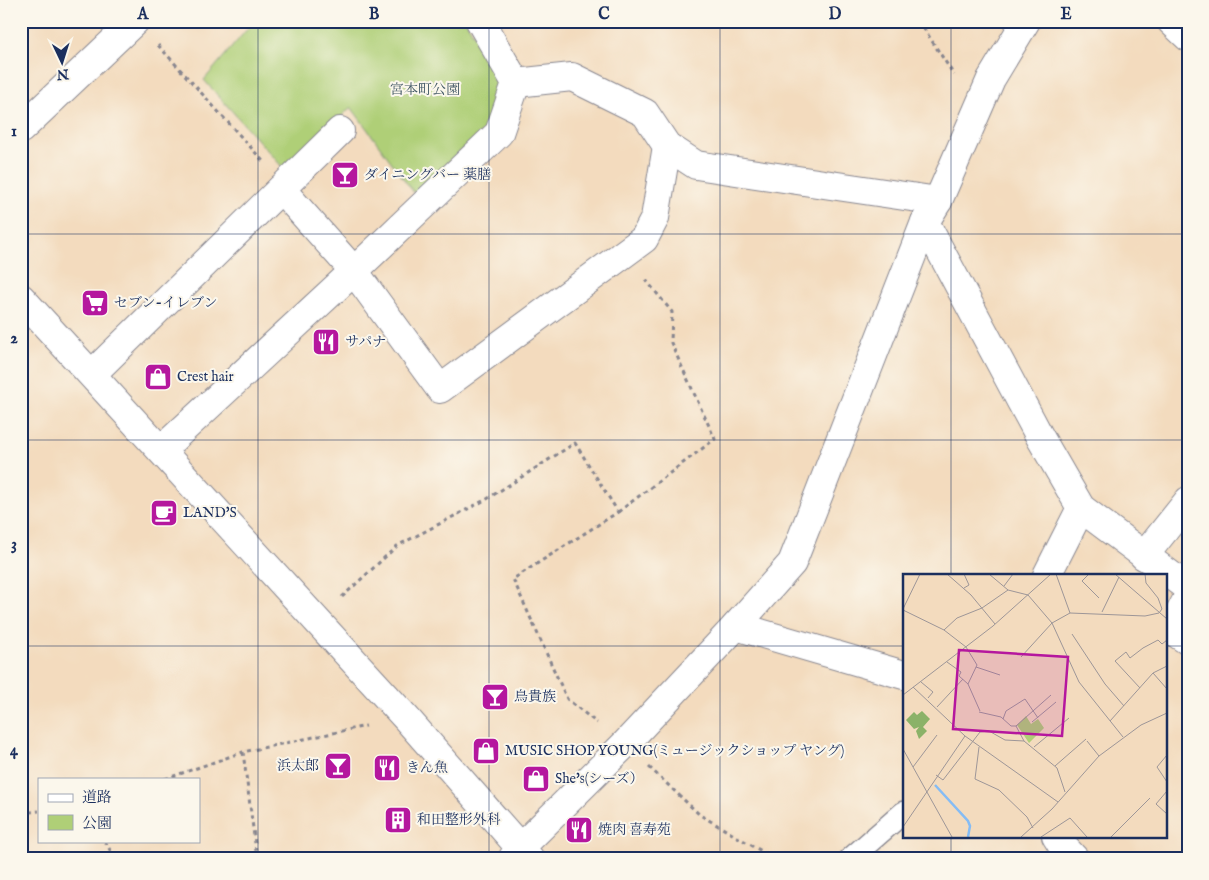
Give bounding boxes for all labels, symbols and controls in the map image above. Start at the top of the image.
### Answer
text: A [137,5,150,25]
text: B [369,5,380,25]
text: C [598,5,610,25]
text: D [829,5,842,25]
text: E [1060,5,1072,25]
north arrow [38,38,88,88]
text: N [56,65,71,83]
park label: 宮本町公園 [390,81,460,99]
text: 1 [11,122,17,142]
bar icon: ダイニングバー 薬膳 [330,160,360,190]
place label: ダイニングバー 薬膳 [364,166,491,184]
supermarket icon: セブン-イレブン [80,288,110,318]
place label: セブン-イレブン [114,294,217,312]
restaurant icon: サパナ [311,327,341,357]
text: 2 [10,329,18,349]
place label: サパナ [345,333,386,351]
shop icon: Crest hair [143,362,173,392]
place label: Crest hair [177,368,234,386]
cafe icon: LAND'S [149,498,179,528]
place label: LAND'S [183,504,237,522]
text: 3 [11,535,17,555]
inset map [903,574,1166,838]
bar icon: 鳥貴族 [480,682,510,712]
place label: 鳥貴族 [514,688,556,706]
shop icon: MUSIC SHOP YOUNG(ミュージックショップ ヤング) [471,736,501,766]
text: 4 [10,741,19,761]
place label: MUSIC SHOP YOUNG(ミュージックショップ ヤング) [505,742,844,760]
bar icon: 浜太郎 [323,751,353,781]
restaurant icon: きん魚 [372,753,402,783]
place label: 浜太郎 [277,757,319,775]
place label: きん魚 [406,759,448,777]
shop icon: She's(シーズ） [521,764,551,794]
place label: She's(シーズ） [555,770,644,788]
legend [38,778,200,842]
text: 道路 [82,788,112,807]
building icon: 和田整形外科 [383,805,413,835]
place label: 和田整形外科 [417,811,501,829]
text: 公園 [82,814,112,833]
restaurant icon: 焼肉 喜寿苑 [564,815,594,845]
place label: 焼肉 喜寿苑 [598,821,671,839]

